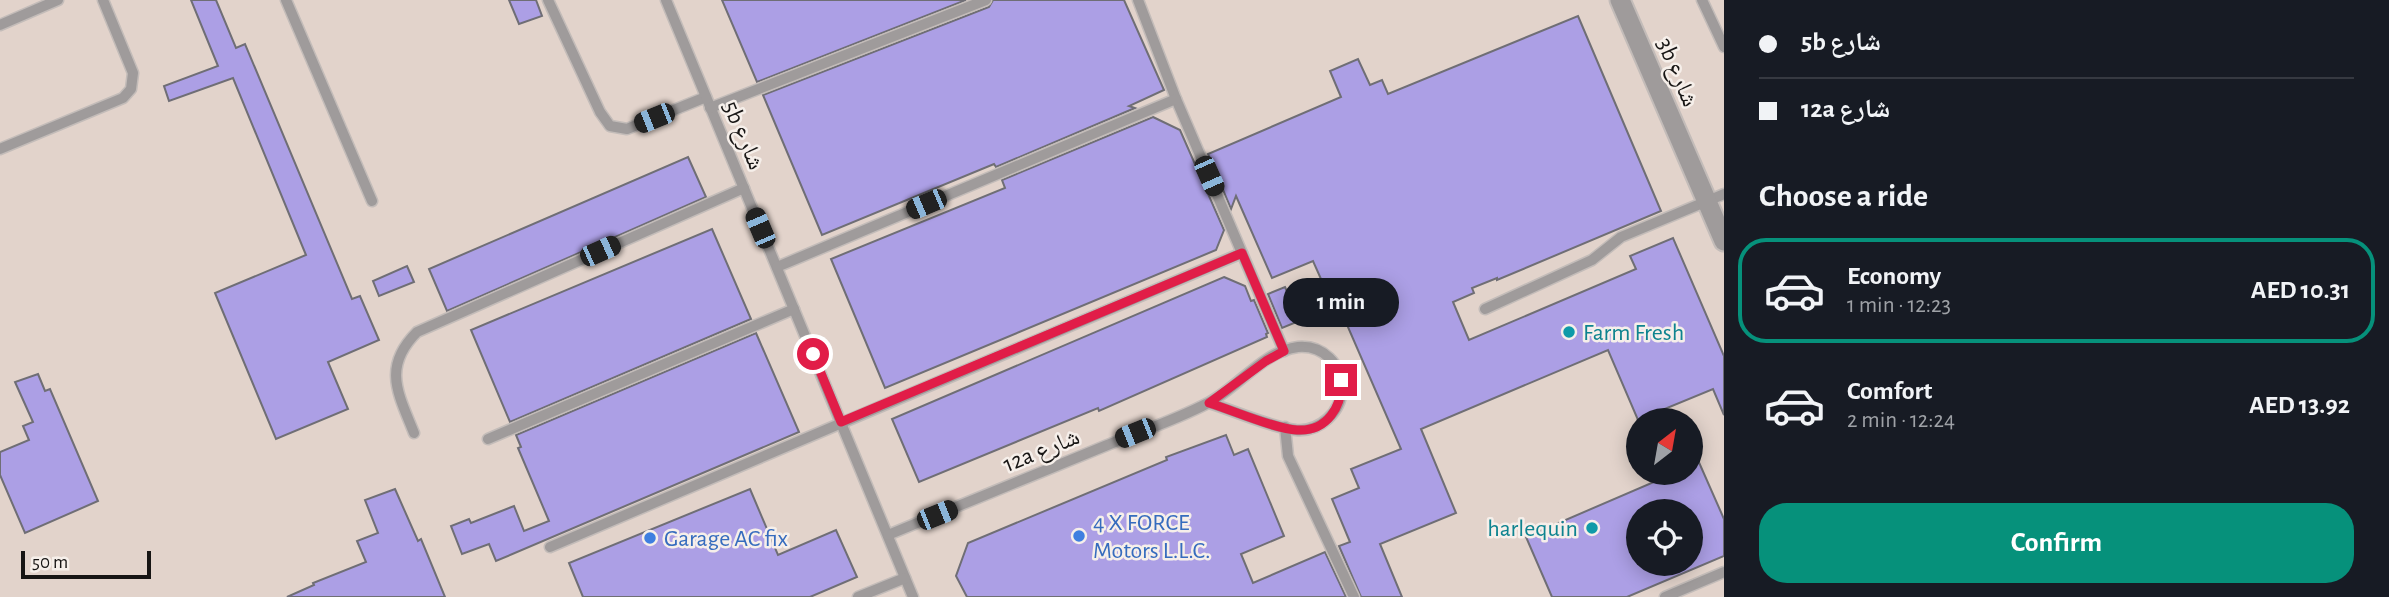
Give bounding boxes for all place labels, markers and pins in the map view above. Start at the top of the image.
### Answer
place label: Farm Fresh [1583,321,1684,345]
marker: Farm Fresh [1561,324,1577,340]
place label: 4 X FORCE Motors L.L.C. [1093,511,1211,563]
place label: harlequin [1487,517,1578,541]
marker: harlequin [1584,520,1600,536]
place label: Garage AC fix [664,527,789,551]
marker: 4 X FORCE Motors L.L.C. [1071,528,1087,544]
marker: Garage AC fix [642,530,658,546]

